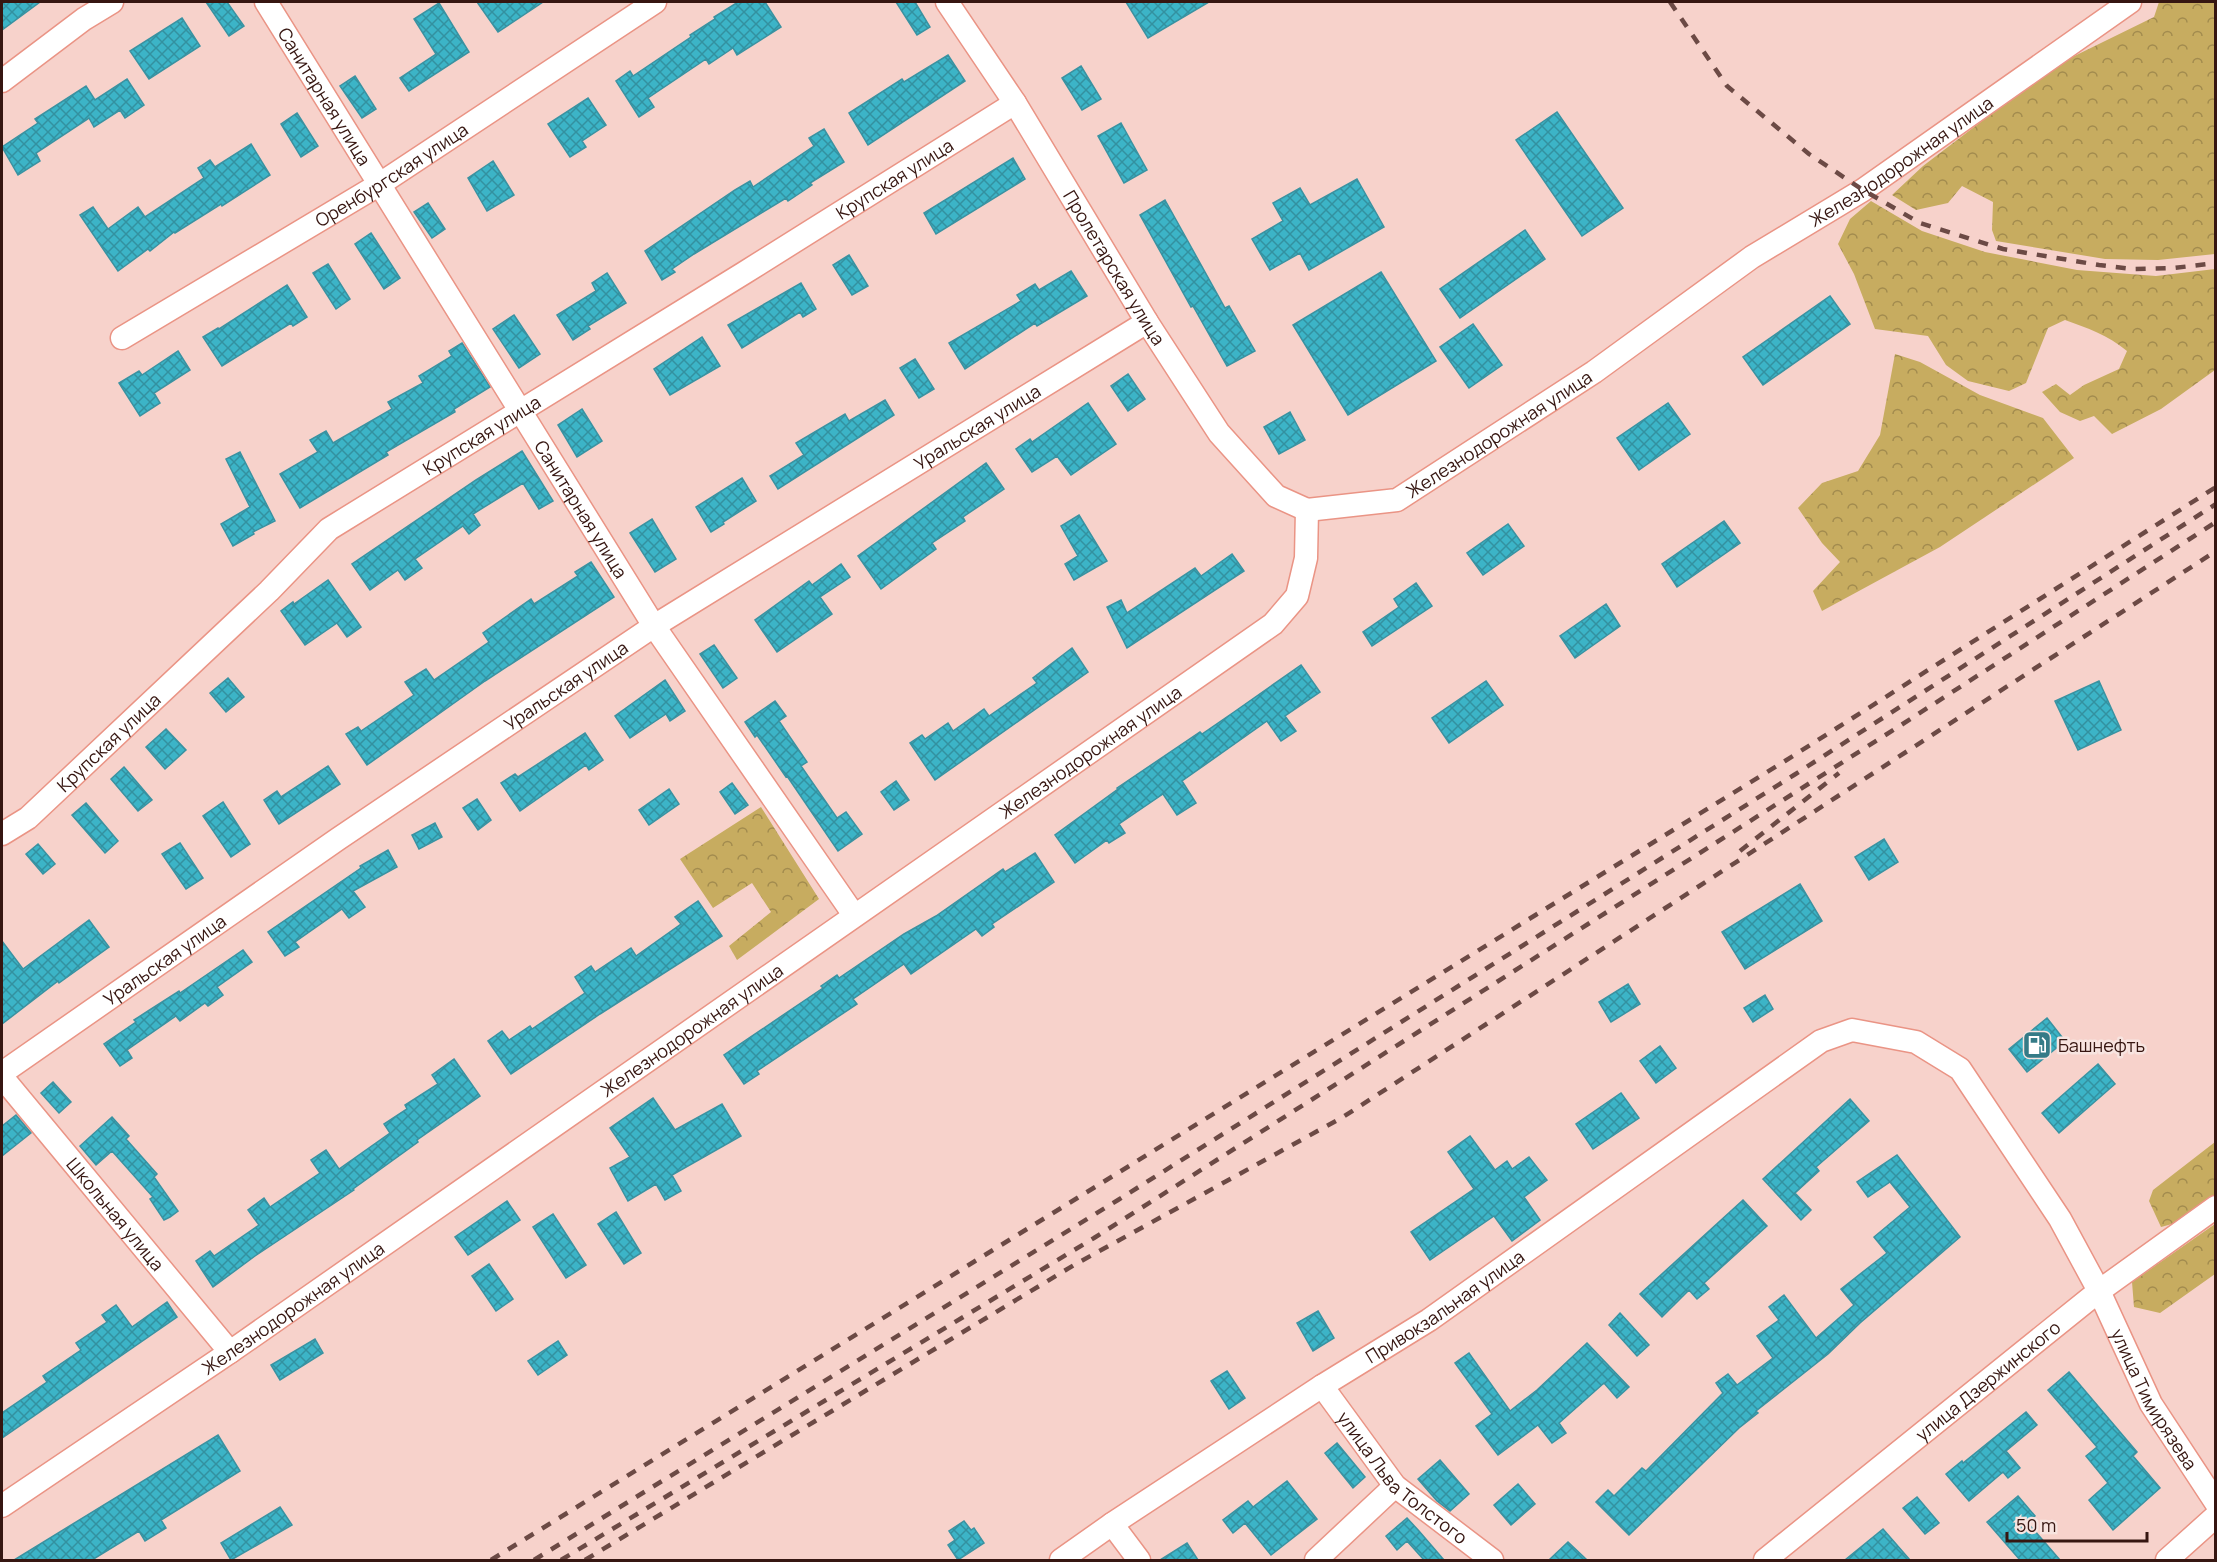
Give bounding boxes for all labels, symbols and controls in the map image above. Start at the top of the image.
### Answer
street label: Санитарная улица [273,23,377,170]
street label: Железнодорожная улица [1804,90,1997,232]
street label: Оренбургская улица [310,117,472,232]
street label: Крупская улица [831,133,958,224]
street label: Пролетарская улица [1058,186,1171,350]
street label: Железнодорожная улица [1401,365,1596,503]
street label: Уральская улица [909,379,1045,475]
street label: Крупская улица [418,390,545,480]
street label: Санитарная улица [529,435,633,583]
street label: Уральская улица [499,635,632,736]
street label: Железнодорожная улица [994,680,1186,824]
street label: Крупская улица [51,688,165,797]
street label: Уральская улица [98,909,231,1011]
street label: Железнодорожная улица [596,958,787,1102]
fuel station icon: Башнефть [2021,1029,2053,1061]
place label: Башнефть [2058,1033,2145,1057]
street label: Школьная улица [62,1152,170,1276]
street label: Железнодорожная улица [197,1236,389,1380]
street label: Привокзальная улица [1361,1244,1529,1368]
street label: улица Дзержинского [1910,1315,2065,1446]
street label: улица Тимирязева [2106,1325,2203,1474]
street label: улица Льва Толстого [1332,1406,1472,1549]
scale bar [2007,1505,2146,1543]
text: 50 m [2016,1513,2056,1537]

